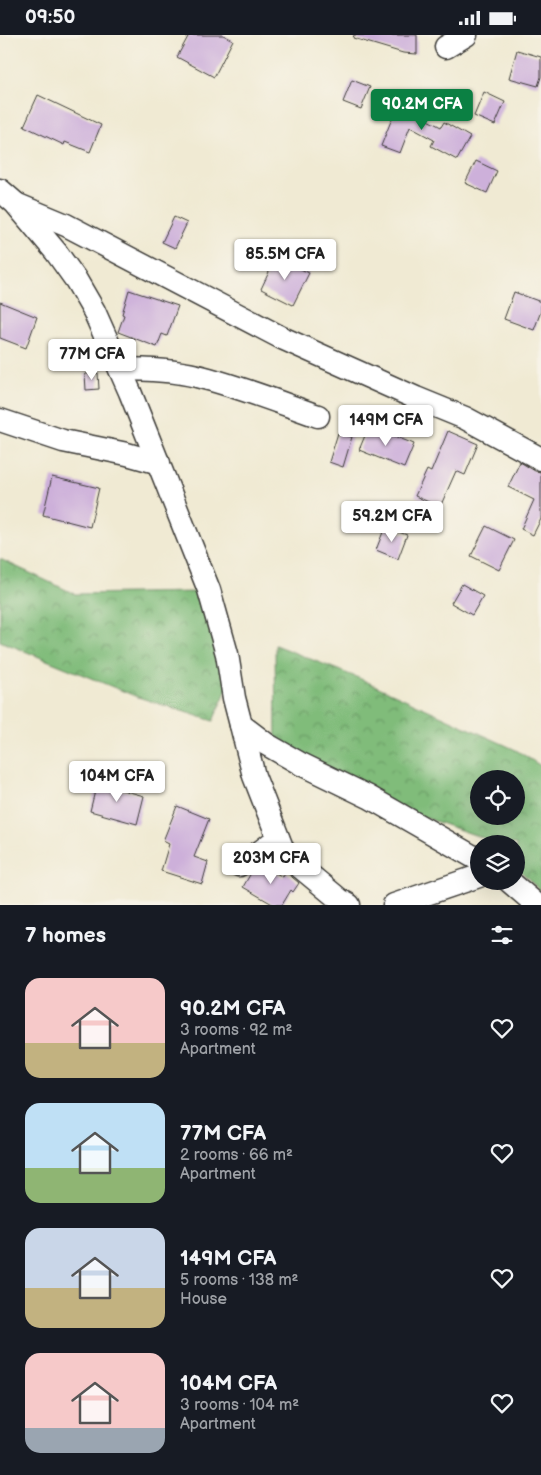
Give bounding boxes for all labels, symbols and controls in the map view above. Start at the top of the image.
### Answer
text: 09:50 [25,6,75,29]
pin: 90.2M CFA [365,89,479,131]
text: 90.2M CFA [382,95,462,114]
pin: 85.5M CFA [228,239,342,281]
text: 85.5M CFA [245,245,325,264]
pin: 77M CFA [46,339,138,381]
text: 77M CFA [59,345,125,364]
pin: 149M CFA [334,405,438,447]
text: 149M CFA [349,411,423,430]
pin: 59.2M CFA [335,501,449,543]
text: 59.2M CFA [352,507,432,526]
pin: 104M CFA [65,761,169,803]
text: 104M CFA [80,767,154,786]
map controls [470,770,525,890]
button: locate [470,770,525,825]
button: layers [470,835,525,890]
pin: 203M CFA [219,843,323,885]
text: 203M CFA [233,849,309,868]
icon: filters [488,921,516,949]
text: 7 homes [25,923,106,948]
text: 90.2M CFA [180,996,285,1021]
icon: home [65,998,125,1058]
icon: heart [488,1014,516,1042]
text: 3 rooms · 92 m² [180,1021,293,1040]
text: Apartment [180,1040,256,1059]
text: 77M CFA [180,1121,266,1146]
icon: home [65,1123,125,1183]
icon: heart [488,1139,516,1167]
text: 2 rooms · 66 m² [180,1146,293,1165]
text: Apartment [180,1165,256,1184]
text: 149M CFA [180,1246,276,1271]
icon: home [65,1248,125,1308]
icon: heart [488,1264,516,1292]
text: 5 rooms · 138 m² [180,1271,299,1290]
text: House [180,1290,227,1309]
text: 104M CFA [180,1371,277,1396]
icon: home [65,1373,125,1433]
icon: heart [488,1389,516,1417]
text: 3 rooms · 104 m² [180,1396,299,1415]
text: Apartment [180,1415,256,1434]

